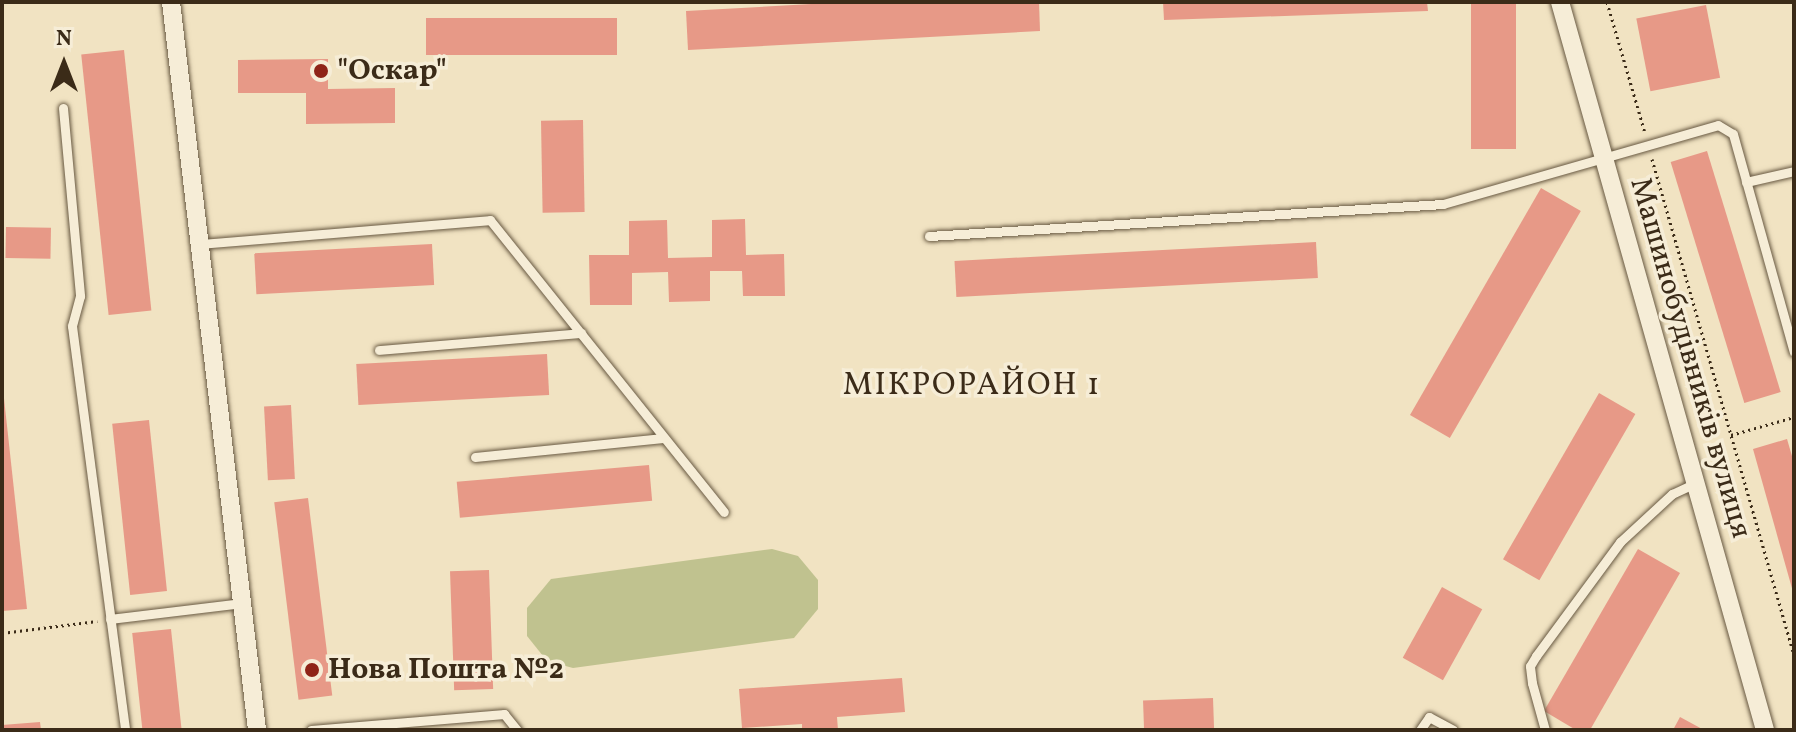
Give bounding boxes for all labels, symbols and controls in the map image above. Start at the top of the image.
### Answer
north arrow [24,24,104,104]
text: N [56,24,72,55]
place label: "Оскар" [337,53,447,89]
marker: "Оскар" [312,62,330,80]
street label: Машинобудівників вулиця [1621,174,1759,542]
district label: МІКРОРАЙОН 1 [843,367,1101,405]
place label: Нова Пошта №2 [328,652,564,688]
marker: Нова Пошта №2 [303,661,321,679]

